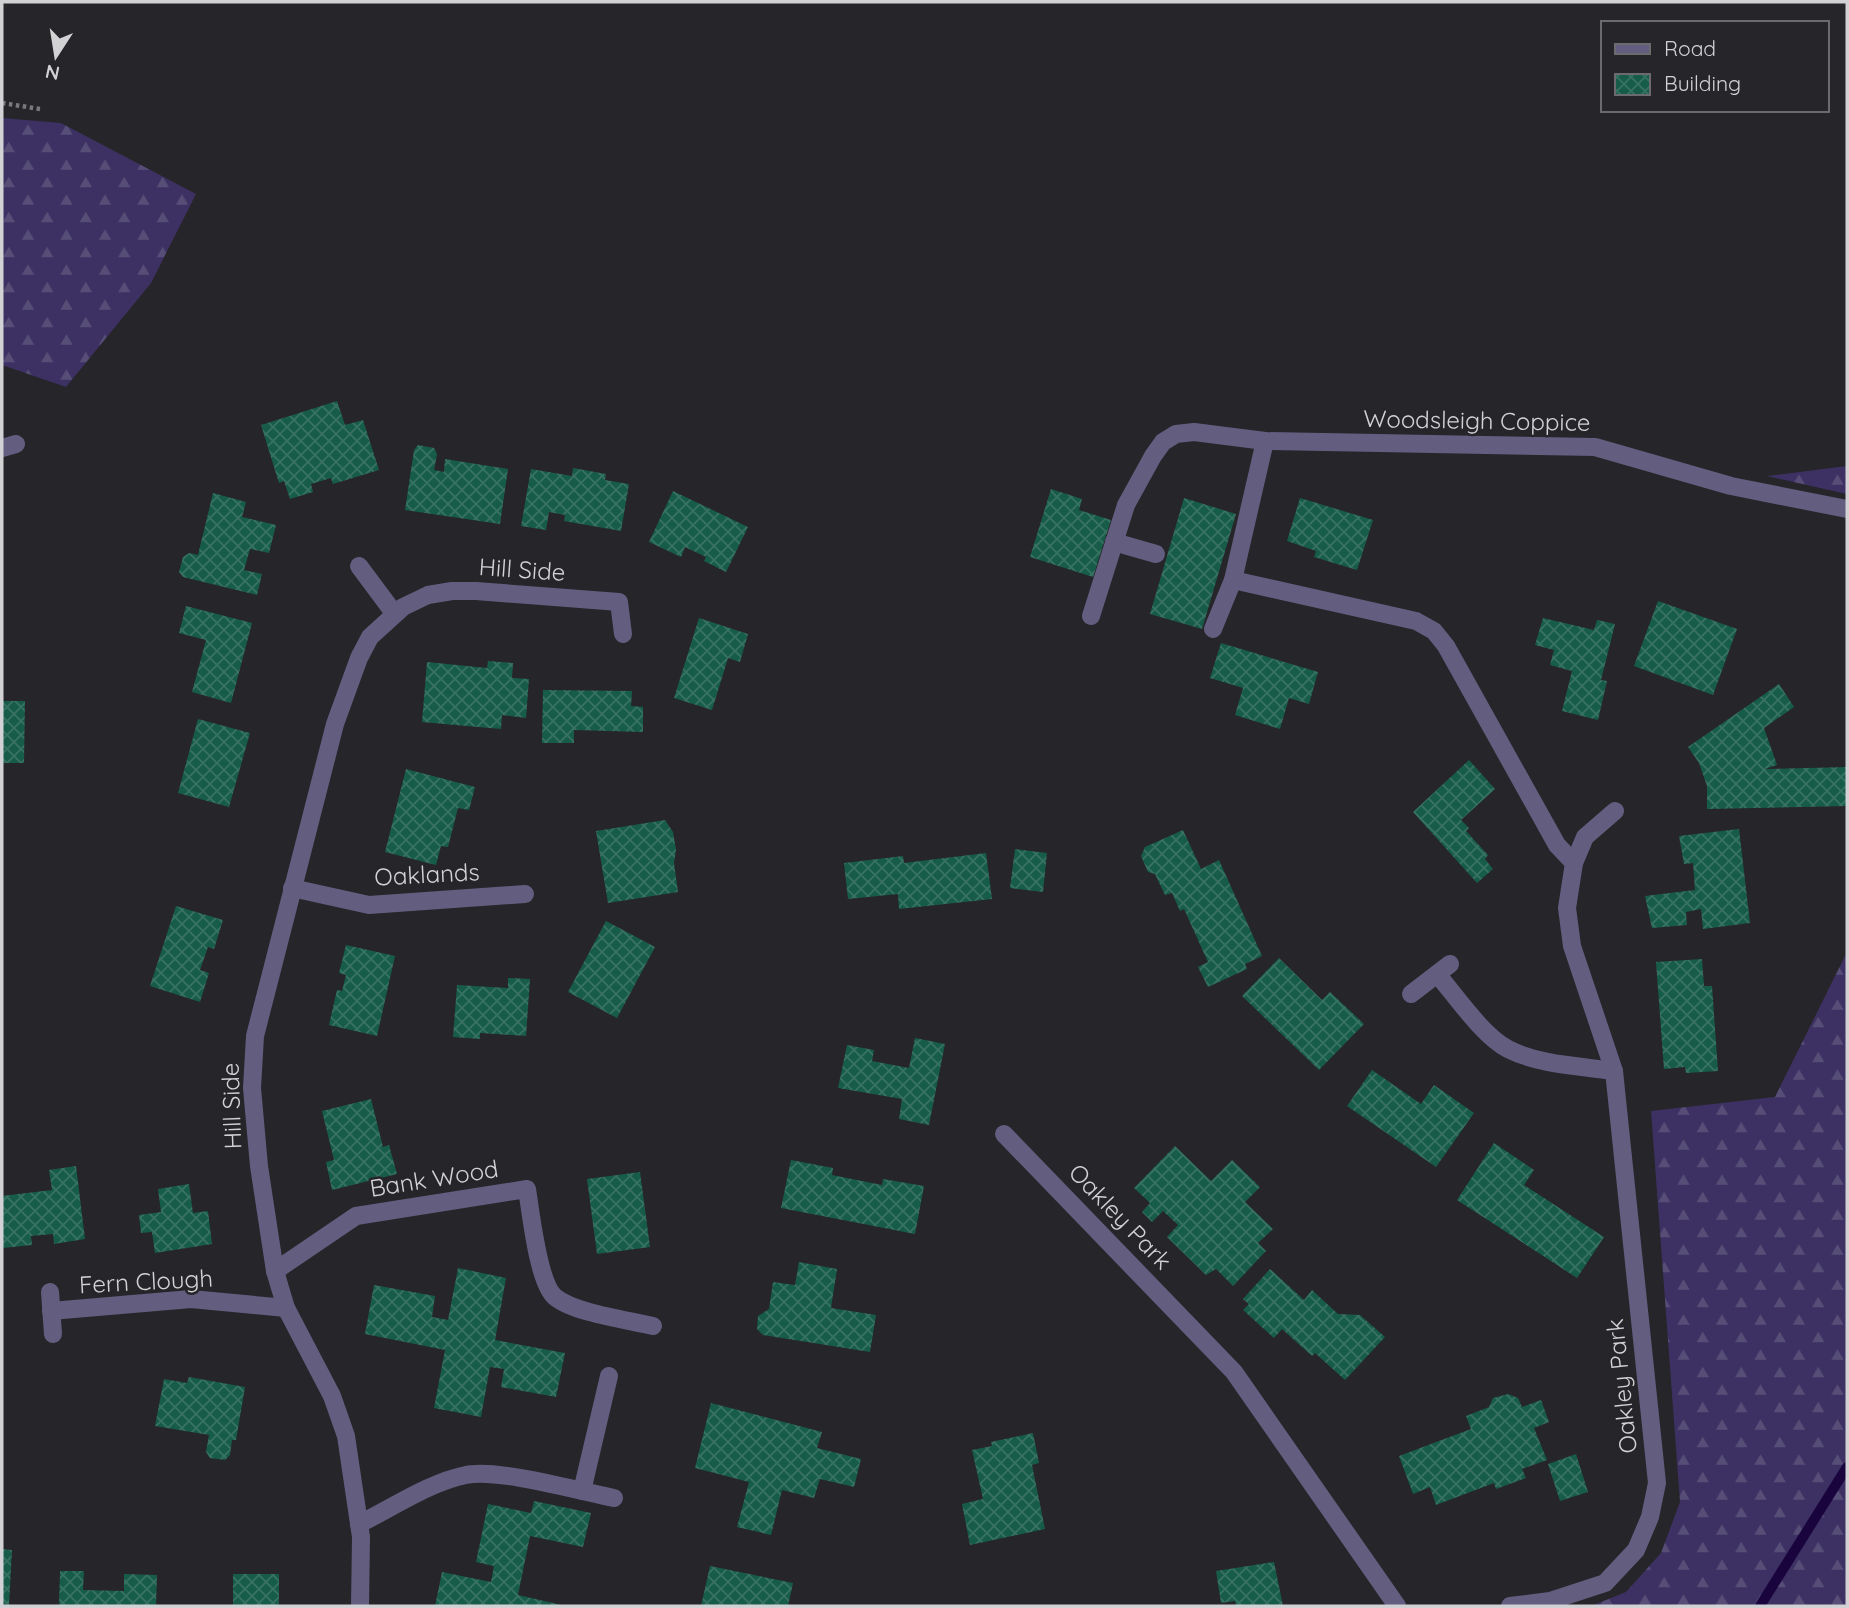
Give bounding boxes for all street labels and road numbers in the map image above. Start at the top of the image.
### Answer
street label: Woodsleigh Coppice [1363,403,1591,437]
street label: Hill Side [478,551,566,587]
street label: Oaklands [374,856,480,892]
street label: Hill Side [214,1062,248,1150]
street label: Bank Wood [367,1153,500,1203]
street label: Oakley Park [1063,1157,1179,1275]
street label: Fern Clough [78,1263,214,1299]
street label: Oakley Park [1599,1317,1643,1455]

